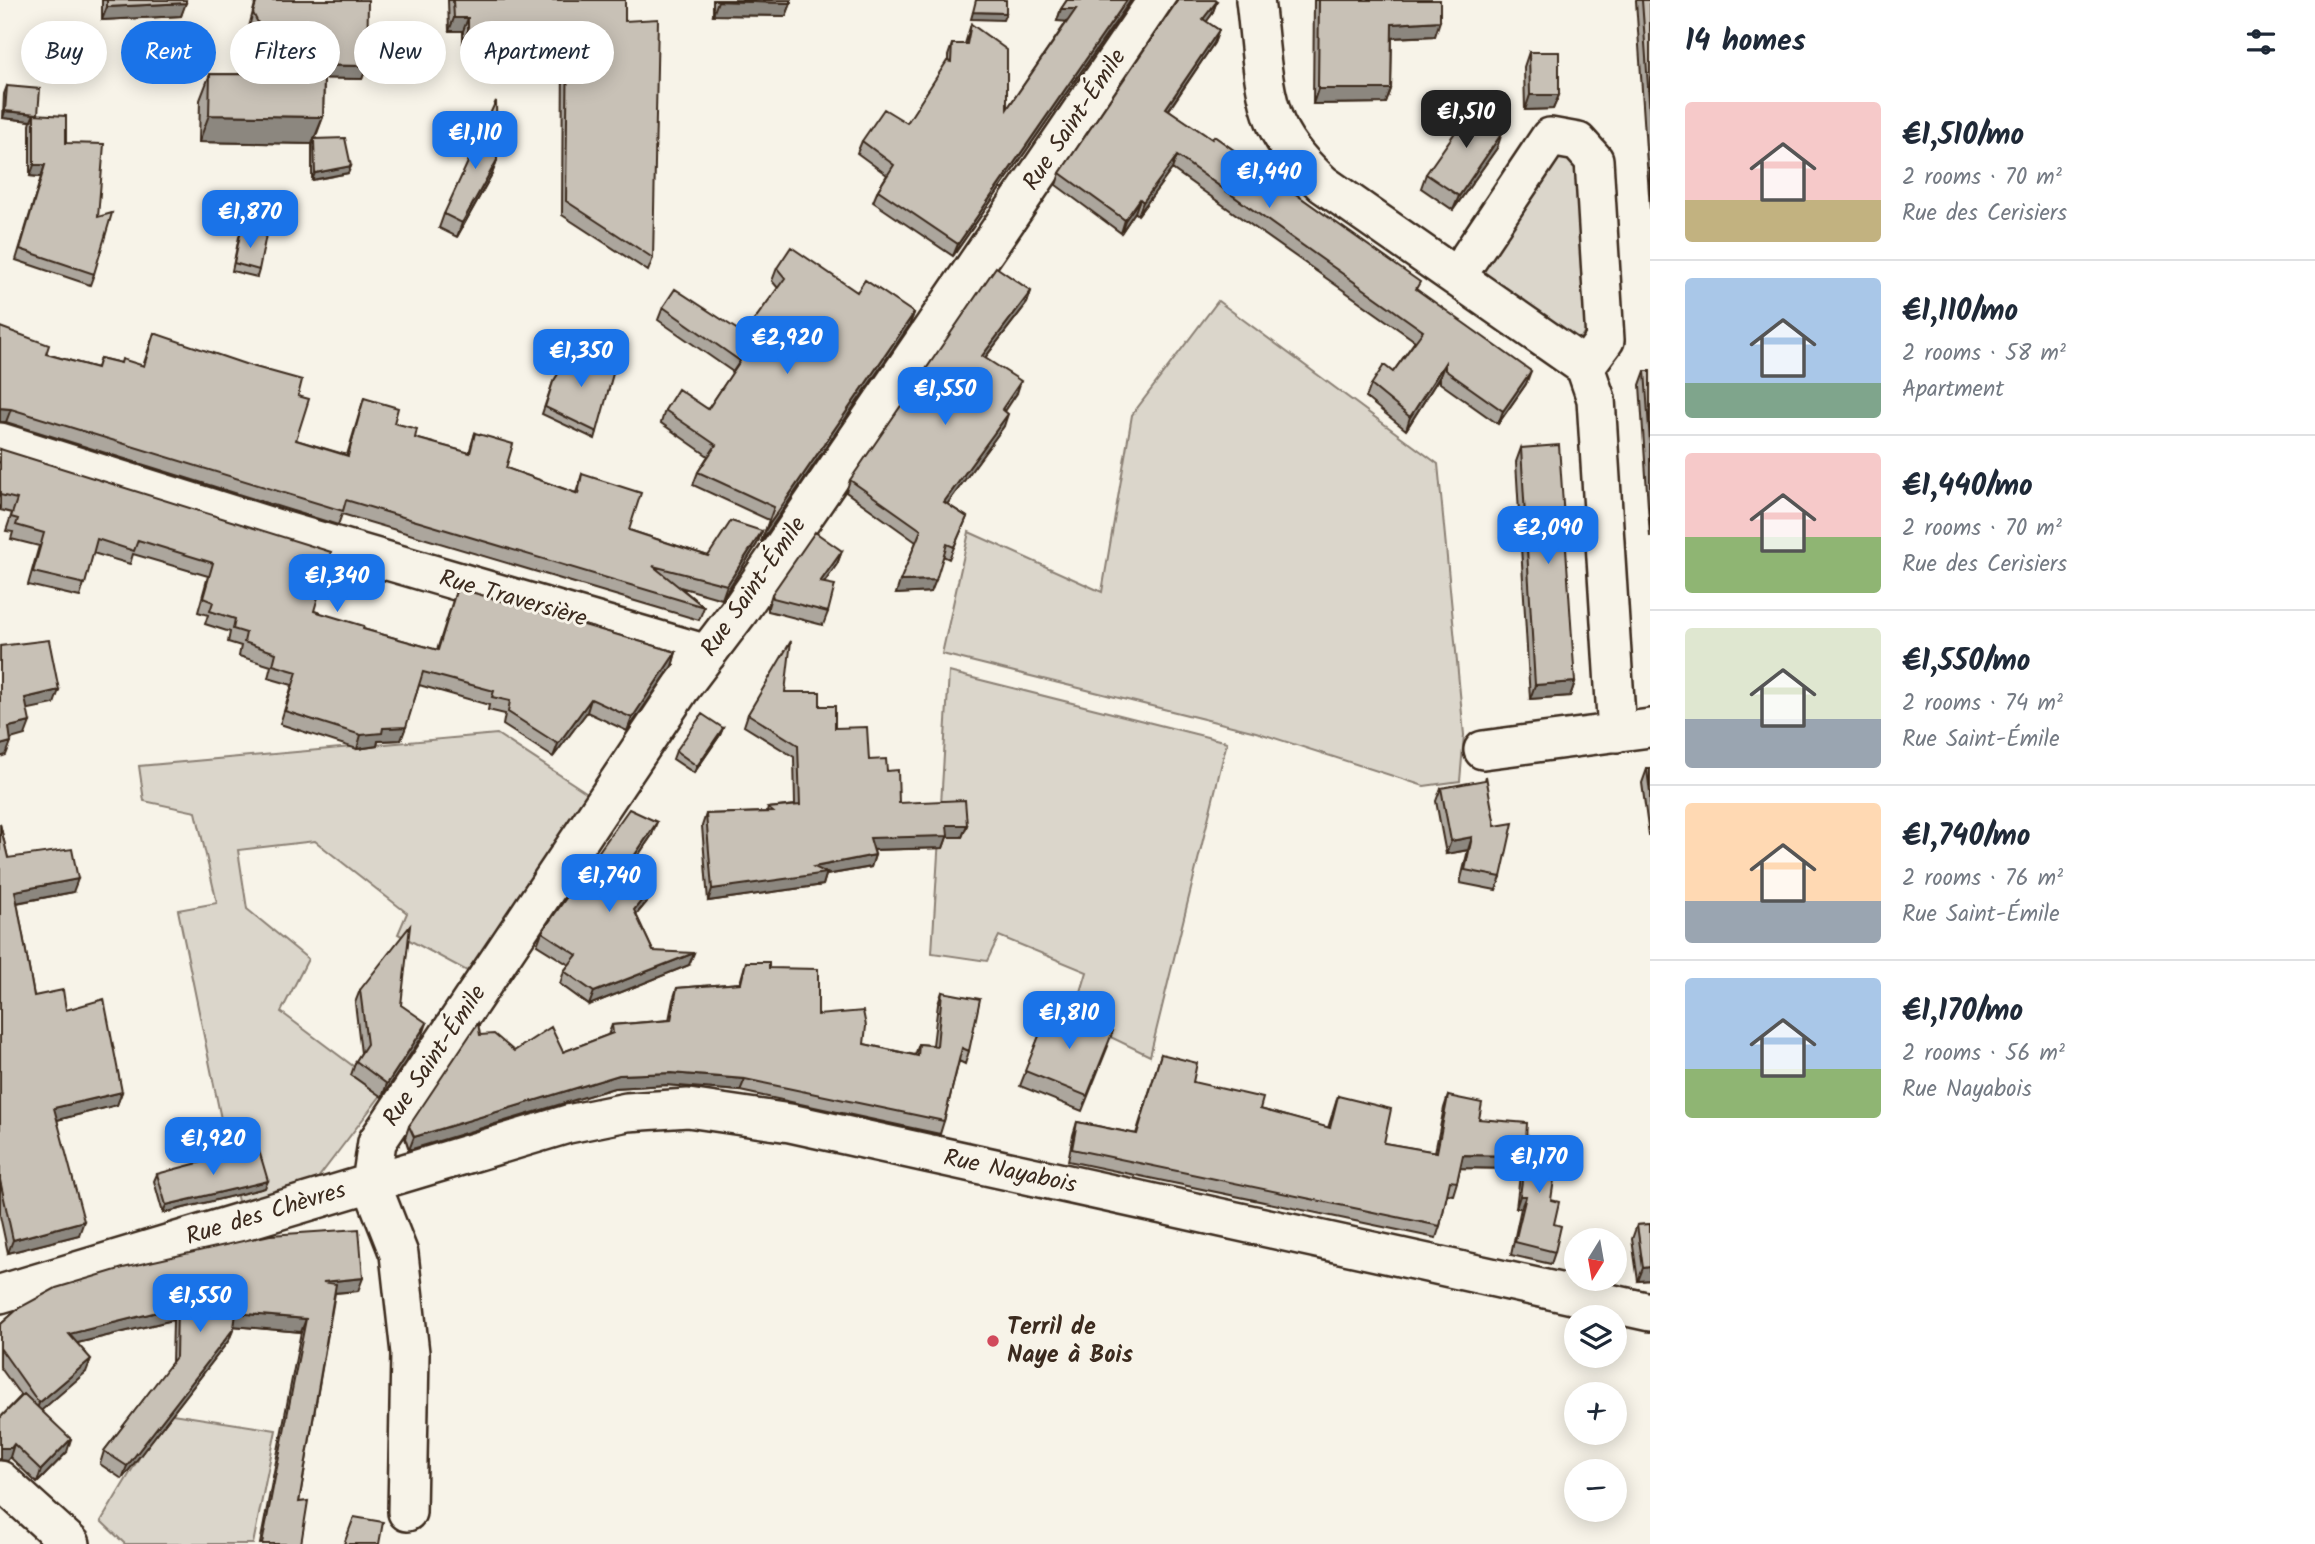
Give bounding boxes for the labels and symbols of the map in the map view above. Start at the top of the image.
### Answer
street label: Rue Saint-Émile [1013,41,1137,199]
pin: €1,510 [1409,90,1523,150]
pin: €1,110 [418,111,532,171]
pin: €1,440 [1212,150,1326,210]
pin: €1,870 [193,190,307,250]
pin: €2,920 [730,316,844,376]
pin: €1,350 [524,330,638,389]
pin: €1,550 [888,368,1002,427]
pin: €2,090 [1491,506,1605,566]
street label: Rue Saint-Émile [691,508,817,665]
pin: €1,340 [280,554,394,614]
street label: Rue Traversière [435,559,592,639]
pin: €1,740 [552,855,666,914]
street label: Rue Saint-Émile [373,977,497,1135]
pin: €1,810 [1012,992,1126,1051]
pin: €1,920 [156,1118,270,1177]
pin: €1,170 [1482,1136,1596,1195]
street label: Rue Nayabois [940,1139,1080,1205]
street label: Rue des Chèvres [181,1171,351,1257]
north arrow [1564,1228,1628,1292]
pin: €1,550 [143,1274,257,1334]
place label: Terril de Naye à Bois [1007,1308,1133,1375]
marker: Terril de Naye à Bois [985,1333,1001,1349]

